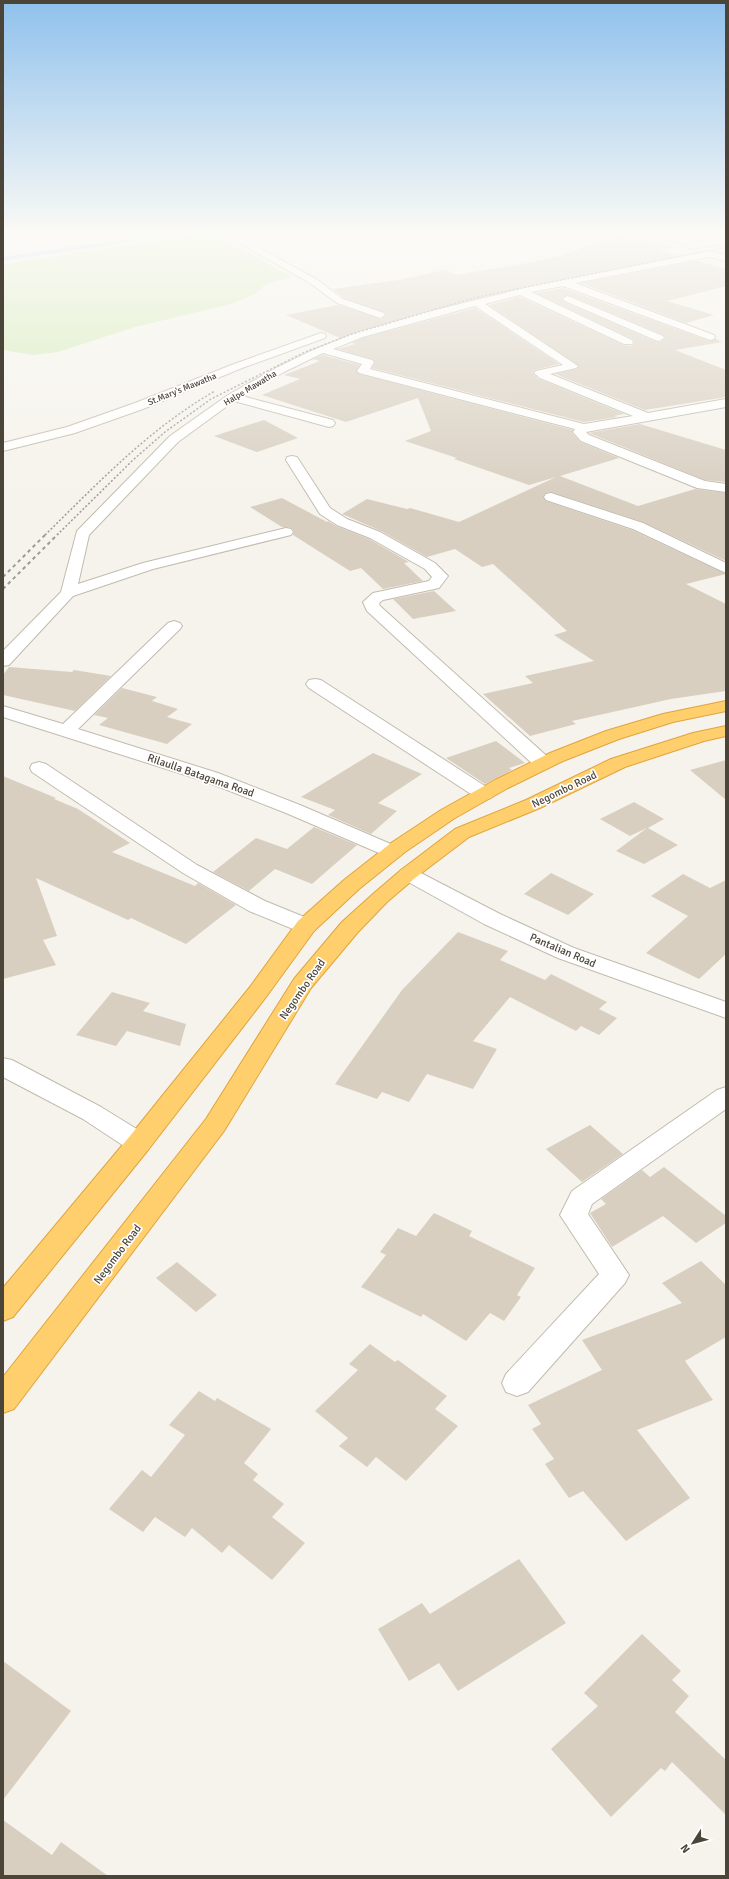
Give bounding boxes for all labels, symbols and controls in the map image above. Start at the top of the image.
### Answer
street label: Halpe Mawatha [222,368,279,409]
street label: St.Mary's Mawatha [146,371,219,408]
street label: Rilaulla Batagama Road [146,751,256,800]
street label: Negombo Road [530,768,599,811]
street label: Pantalian Road [528,931,598,970]
street label: Negombo Road [277,956,328,1022]
street label: Negombo Road [91,1222,144,1286]
north arrow [673,1823,713,1863]
text: N [678,1842,693,1856]

